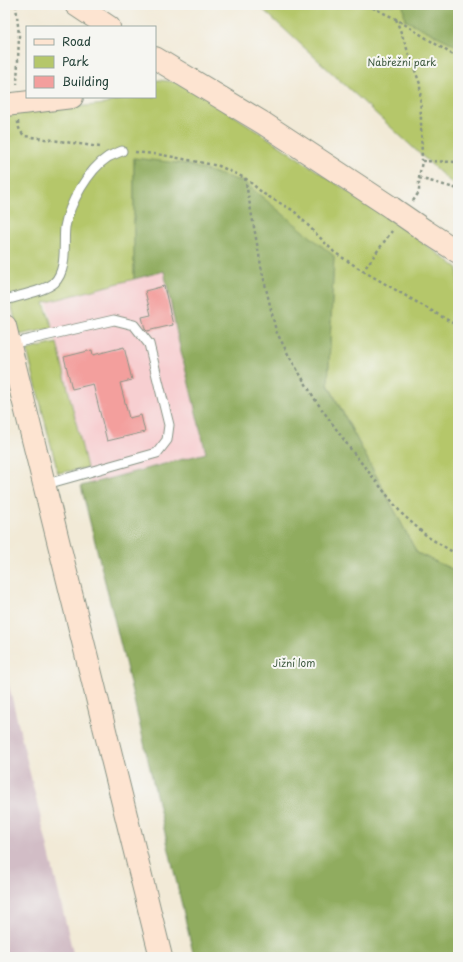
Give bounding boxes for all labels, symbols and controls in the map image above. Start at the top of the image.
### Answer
legend [26,26,156,98]
text: Road [62,32,91,50]
text: Park [62,52,89,70]
park label: Nábřežní park [368,54,436,69]
text: Building [62,72,109,90]
park label: Jižní lom [273,655,315,670]

